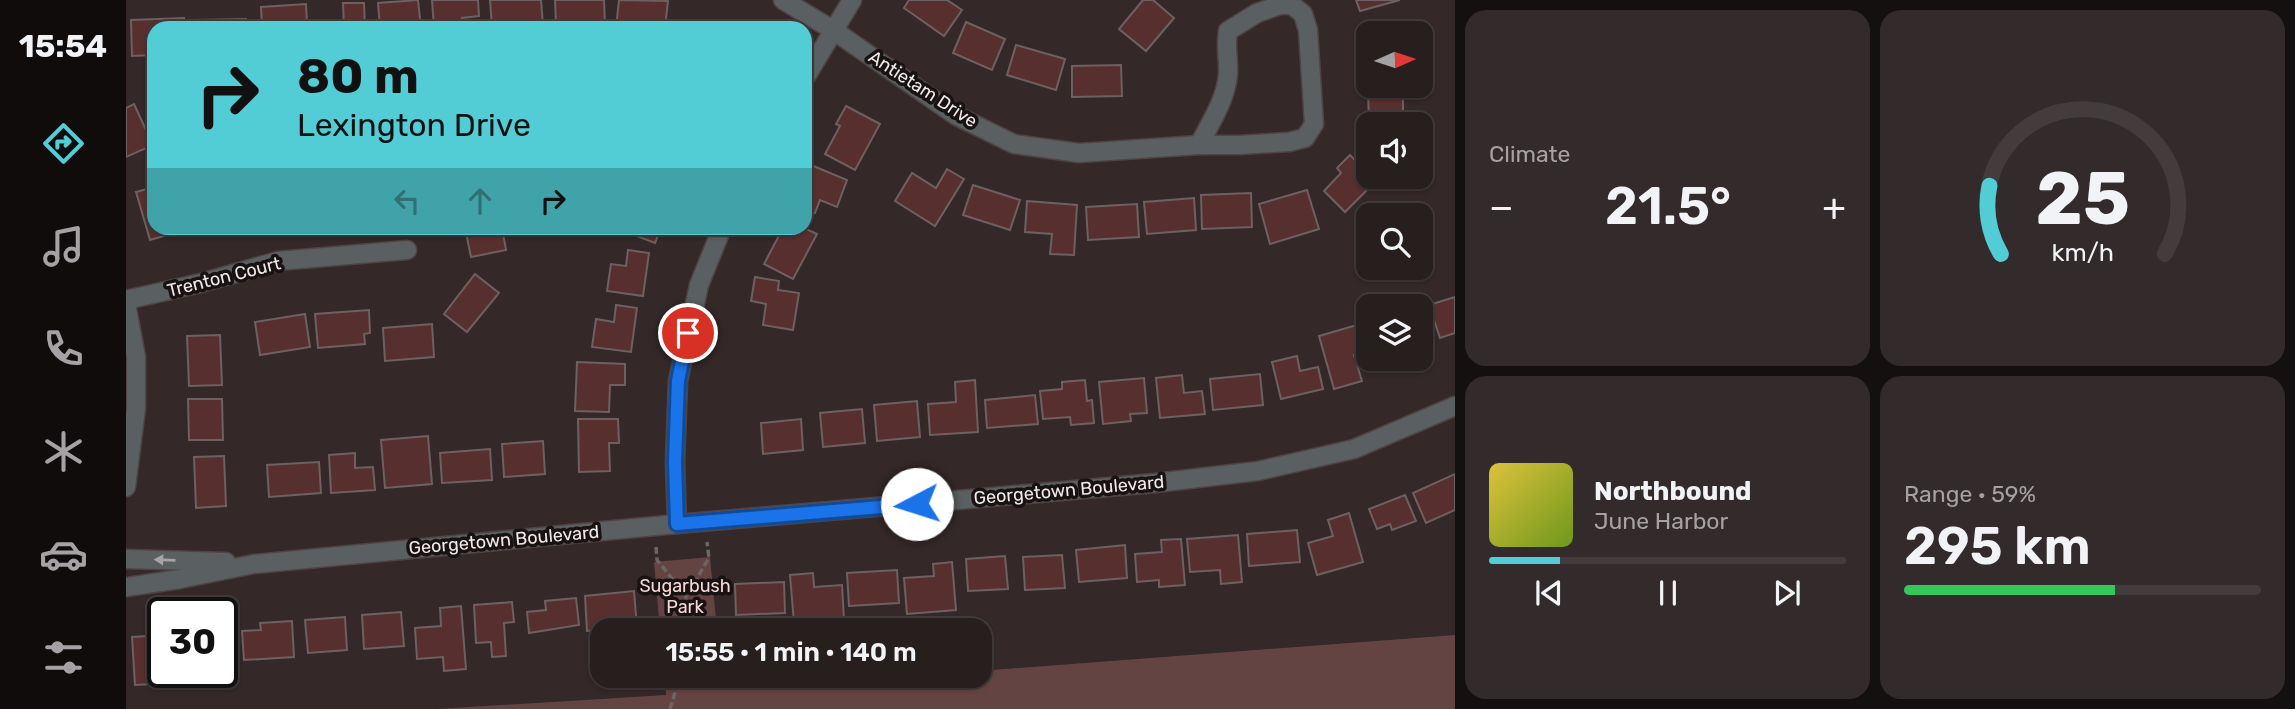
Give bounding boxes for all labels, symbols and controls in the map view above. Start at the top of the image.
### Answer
north arrow [1356,21,1433,98]
map controls [1356,21,1433,371]
text: 15:54 [19,27,107,65]
street label: Antietam Drive [865,46,981,132]
text: 80 m [297,47,419,105]
icon: right [182,49,273,140]
text: Lexington Drive [297,106,531,144]
button: sound [1356,112,1433,189]
icon: directions [39,119,88,168]
text: Climate [1489,140,1570,168]
text: 25 [2035,156,2130,242]
text: 21.5° [1605,175,1731,237]
icon: left [388,182,426,220]
icon: ahead [461,182,499,220]
icon: right [534,182,572,220]
text: − [1489,184,1514,230]
text: + [1822,184,1846,230]
button: search [1356,203,1433,280]
icon: music [39,222,88,271]
text: km/h [2051,238,2114,267]
street label: Trenton Court [165,252,283,302]
button: layers [1356,294,1433,371]
pin [658,303,718,363]
icon: arrive [669,314,707,352]
icon: phone [39,324,88,373]
icon: climate [39,427,88,476]
position arrow [880,467,954,541]
street label: Georgetown Boulevard [973,471,1165,509]
text: Northbound [1594,476,1752,507]
text: Range · 59% [1904,480,2036,508]
text: June Harbor [1594,507,1728,535]
text: 295 km [1904,515,2091,577]
street label: Georgetown Boulevard [408,521,600,559]
icon: car [39,530,88,579]
one-way arrow [154,554,176,565]
icon: previous [1530,574,1568,612]
icon: pause [1649,574,1687,612]
icon: next [1768,574,1806,612]
park label: Sugarbush Park [639,575,731,618]
speed limit sign: 30 [147,597,238,688]
icon: filters [39,633,88,682]
text: 15:55 · 1 min · 140 m [665,637,917,668]

